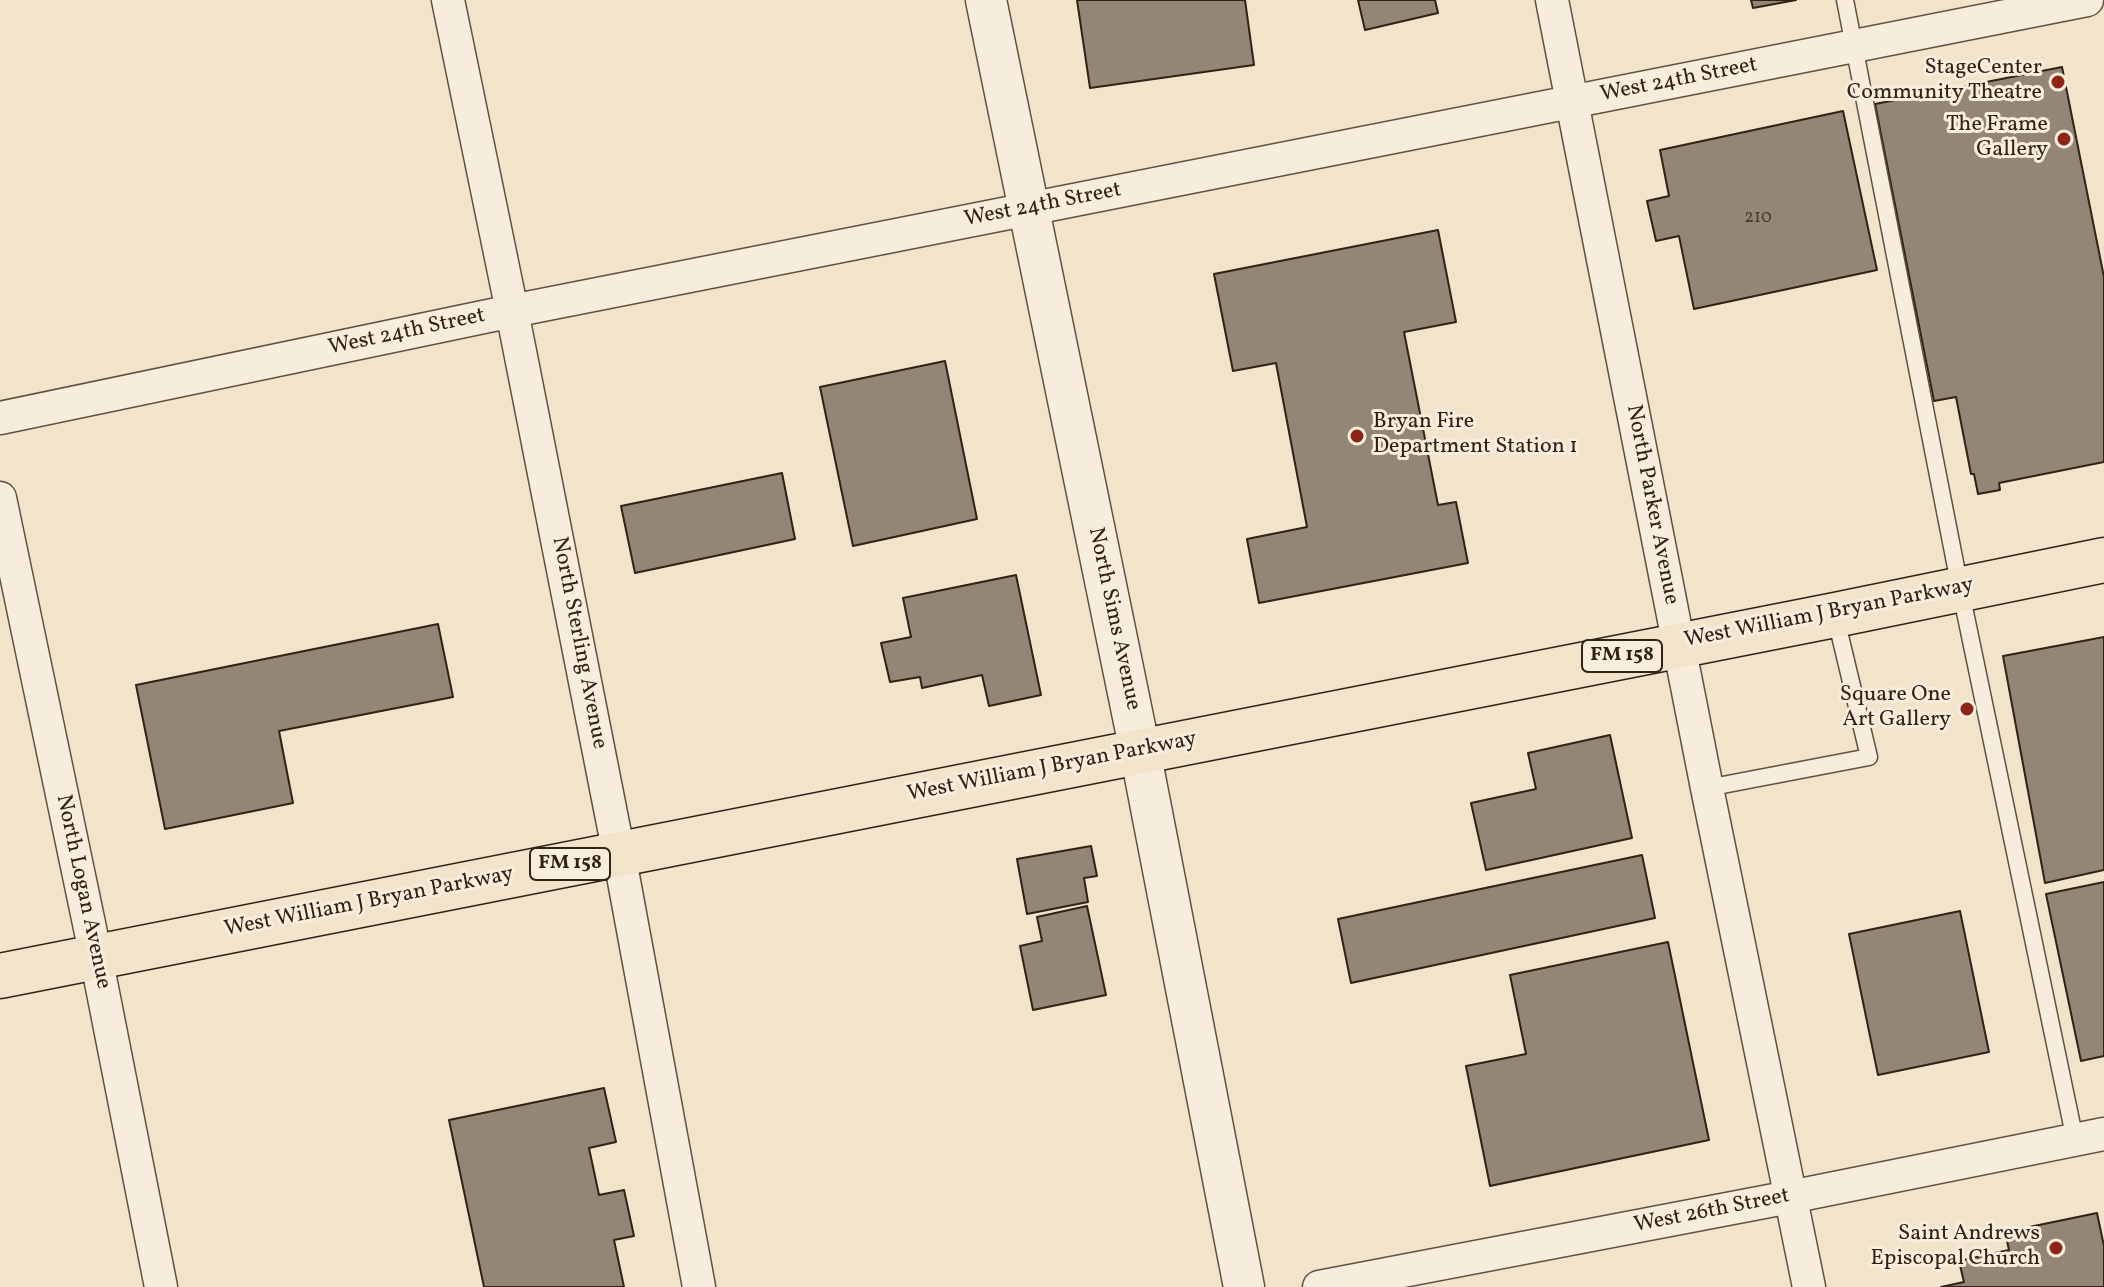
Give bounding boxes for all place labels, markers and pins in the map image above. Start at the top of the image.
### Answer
place label: StageCenter Community Theatre [1847,56,2042,108]
marker: StageCenter Community Theatre [2049,73,2067,91]
place label: The Frame Gallery [1946,113,2048,164]
marker: The Frame Gallery [2055,130,2073,148]
place label: Bryan Fire Department Station 1 [1373,410,1578,462]
marker: Bryan Fire Department Station 1 [1348,427,1366,445]
place label: Square One Art Gallery [1840,683,1951,734]
marker: Square One Art Gallery [1958,700,1976,718]
place label: Saint Andrews Episcopal Church [1871,1222,2040,1274]
marker: Saint Andrews Episcopal Church [2047,1239,2065,1257]

